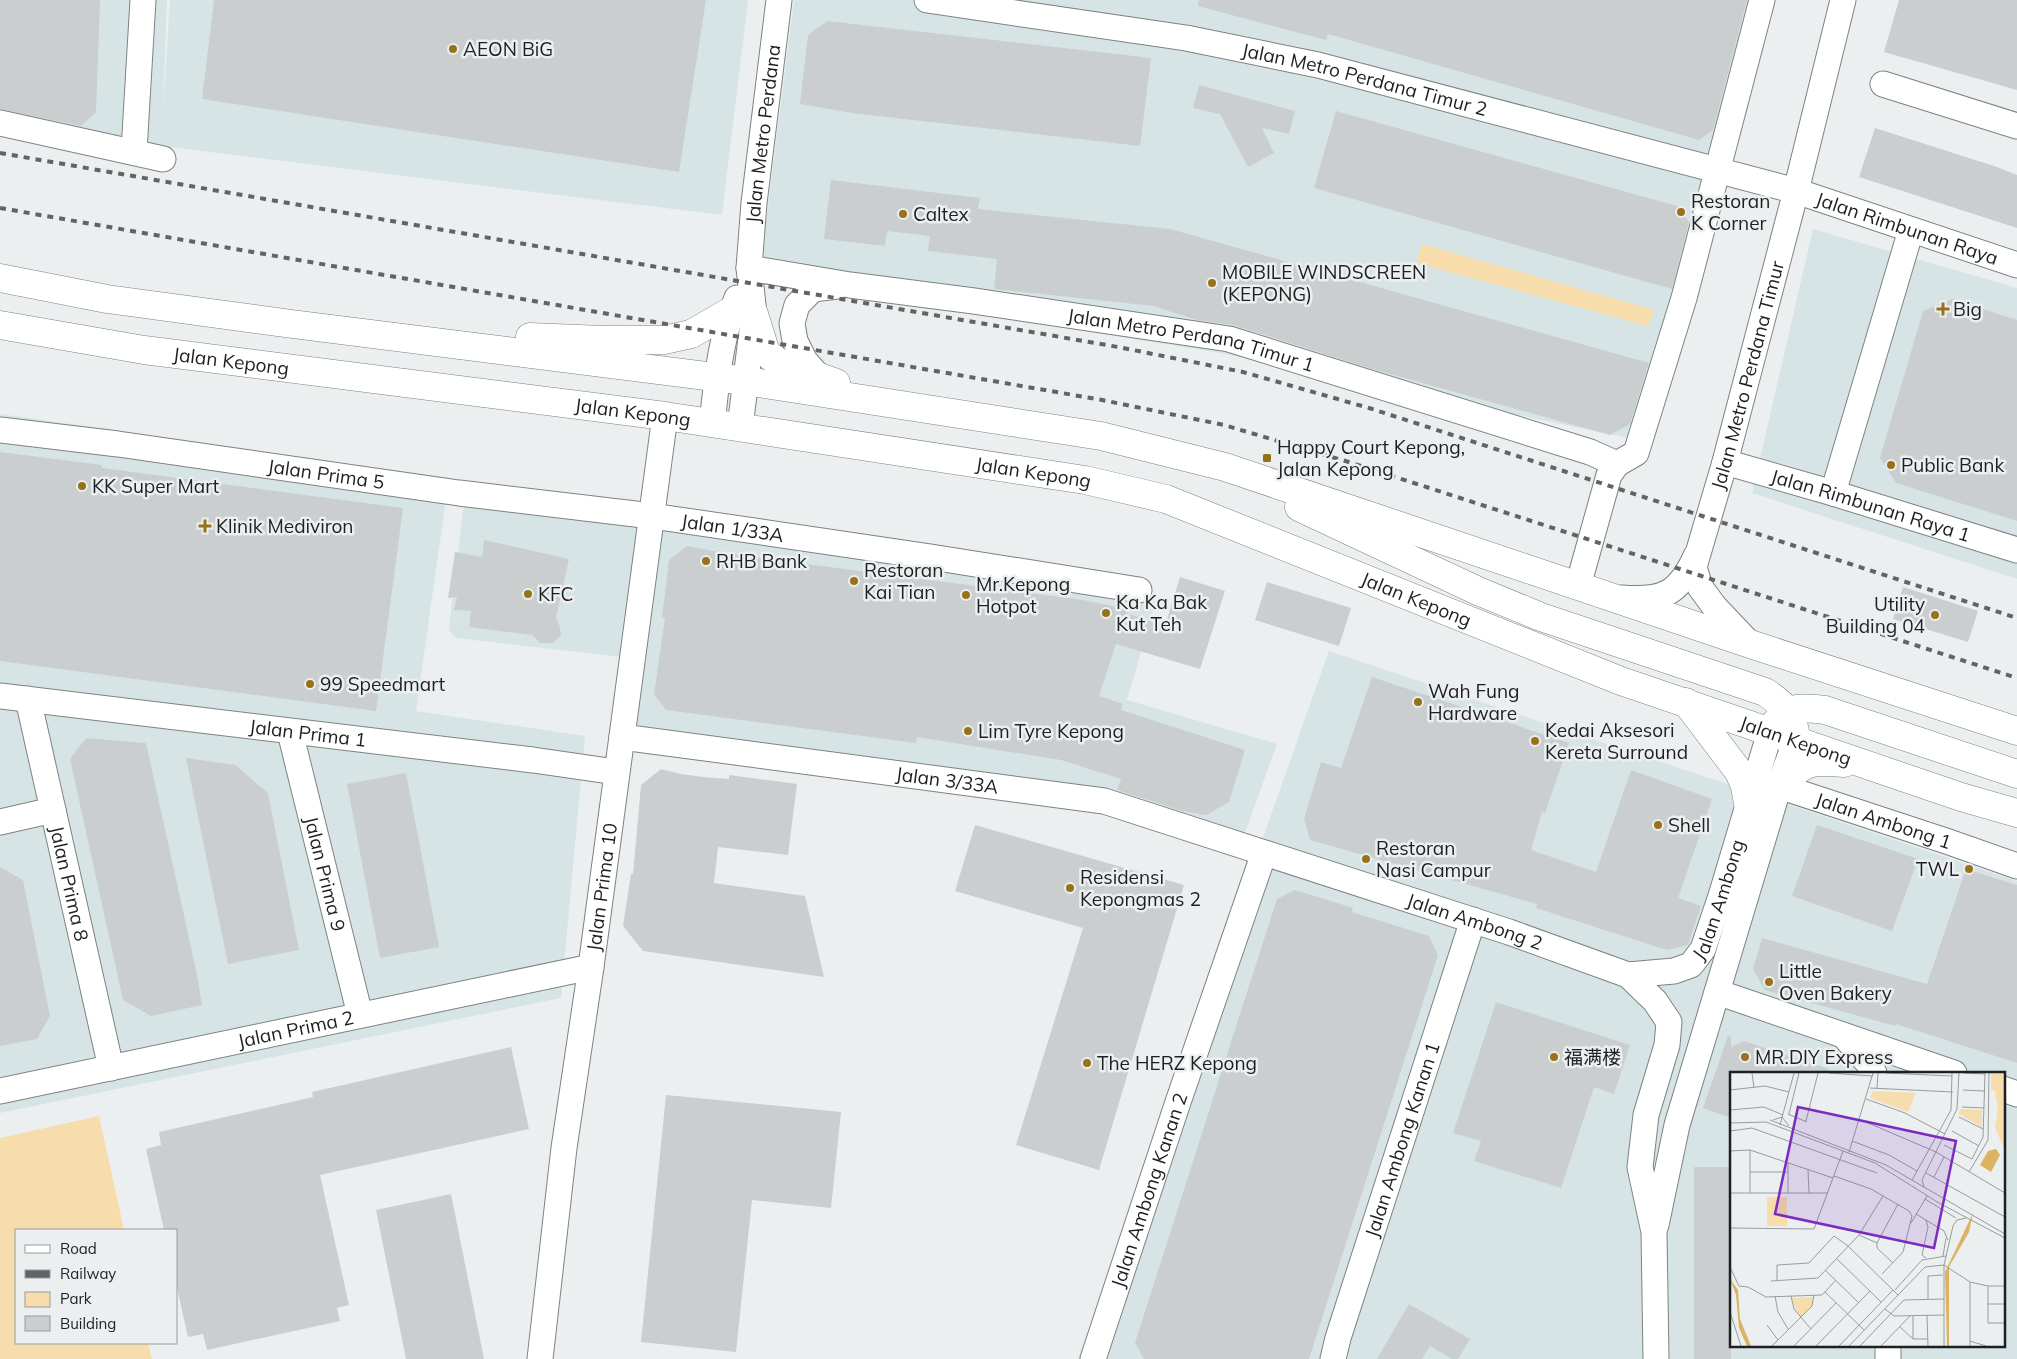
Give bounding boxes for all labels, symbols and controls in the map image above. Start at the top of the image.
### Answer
place label: AEON BiG [463,37,553,61]
street label: Jalan Metro Perdana Timur 2 [1240,38,1490,121]
marker: AEON BiG [447,43,459,55]
street label: Jalan Metro Perdana [740,43,785,224]
street label: Jalan Rimbunan Raya [1813,187,2001,270]
place label: Restoran K Corner [1691,189,1770,235]
place label: Caltex [913,202,969,226]
marker: Restoran K Corner [1675,206,1687,218]
marker: Caltex [897,208,909,220]
street label: Jalan Metro Perdana Timur [1706,258,1789,492]
place label: MOBILE WINDSCREEN (KEPONG) [1222,260,1426,306]
marker: MOBILE WINDSCREEN (KEPONG) [1206,277,1218,289]
place label: Big [1953,297,1982,321]
street label: Jalan Metro Perdana Timur 1 [1066,303,1317,377]
marker: Big [1937,303,1949,315]
street label: Jalan Kepong [172,342,291,380]
street label: Jalan Kepong [574,393,693,432]
place label: Happy Court Kepong, Jalan Kepong [1277,435,1465,481]
street label: Jalan Kepong [974,451,1094,493]
marker: Happy Court Kepong, Jalan Kepong [1261,452,1273,464]
place label: Public Bank [1901,453,2004,477]
street label: Jalan Prima 5 [266,454,386,494]
marker: Public Bank [1885,459,1897,471]
street label: Jalan Rimbunan Raya 1 [1768,464,1973,547]
place label: KK Super Mart [92,474,220,498]
marker: KK Super Mart [76,480,88,492]
street label: Jalan 1/33A [680,508,785,547]
place label: Klinik Mediviron [216,514,353,538]
marker: Klinik Mediviron [198,519,212,533]
place label: RHB Bank [716,549,807,573]
marker: RHB Bank [700,555,712,567]
place label: Restoran Kai Tian [864,558,943,604]
street label: Jalan Kepong [1358,566,1475,632]
place label: Mr.Kepong Hotpot [976,572,1070,618]
marker: Restoran Kai Tian [848,575,860,587]
place label: KFC [538,582,573,606]
marker: KFC [522,588,534,600]
marker: Mr.Kepong Hotpot [960,589,972,601]
place label: Ka Ka Bak Kut Teh [1116,590,1207,636]
place label: Utility Building 04 [1826,592,1925,638]
marker: Ka Ka Bak Kut Teh [1100,607,1112,619]
marker: Utility Building 04 [1929,609,1941,621]
place label: 99 Speedmart [320,672,446,696]
marker: 99 Speedmart [304,678,316,690]
place label: Wah Fung Hardware [1428,679,1520,725]
marker: Wah Fung Hardware [1412,696,1424,708]
street label: Jalan Kepong [1737,710,1855,771]
street label: Jalan Prima 1 [248,714,368,752]
place label: Kedai Aksesori Kereta Surround [1545,718,1688,764]
place label: Lim Tyre Kepong [978,719,1124,743]
marker: Lim Tyre Kepong [962,725,974,737]
marker: Kedai Aksesori Kereta Surround [1529,735,1541,747]
street label: Jalan 3/33A [894,761,1000,799]
street label: Jalan Ambong 1 [1812,787,1954,854]
place label: Shell [1668,813,1710,837]
street label: Jalan Prima 9 [299,814,351,934]
marker: Shell [1652,819,1664,831]
street label: Jalan Prima 10 [581,821,622,953]
street label: Jalan Prima 8 [45,823,94,943]
place label: Restoran Nasi Campur [1376,836,1491,882]
street label: Jalan Ambong [1687,837,1749,965]
marker: Restoran Nasi Campur [1360,853,1372,865]
place label: TWL [1916,857,1960,881]
marker: TWL [1963,863,1975,875]
place label: Residensi Kepongmas 2 [1080,865,1201,911]
marker: Residensi Kepongmas 2 [1064,882,1076,894]
street label: Jalan Ambong 2 [1404,888,1546,955]
place label: Little Oven Bakery [1779,959,1892,1005]
marker: Little Oven Bakery [1763,976,1775,988]
street label: Jalan Prima 2 [235,1005,356,1053]
street label: Jalan Ambong Kanan 1 [1359,1039,1445,1240]
place label: 福满楼 [1564,1045,1621,1069]
place label: MR.DIY Express [1755,1045,1893,1069]
place label: The HERZ Kepong [1097,1051,1257,1075]
marker: 福满楼 [1548,1051,1560,1063]
marker: MR.DIY Express [1739,1051,1751,1063]
marker: The HERZ Kepong [1081,1057,1093,1069]
inset map [1730,1072,2004,1346]
street label: Jalan Ambong Kanan 2 [1106,1089,1192,1290]
legend [15,1229,178,1344]
text: Road [60,1239,97,1258]
text: Railway [60,1264,116,1283]
text: Park [60,1289,92,1308]
text: Building [60,1314,116,1333]

